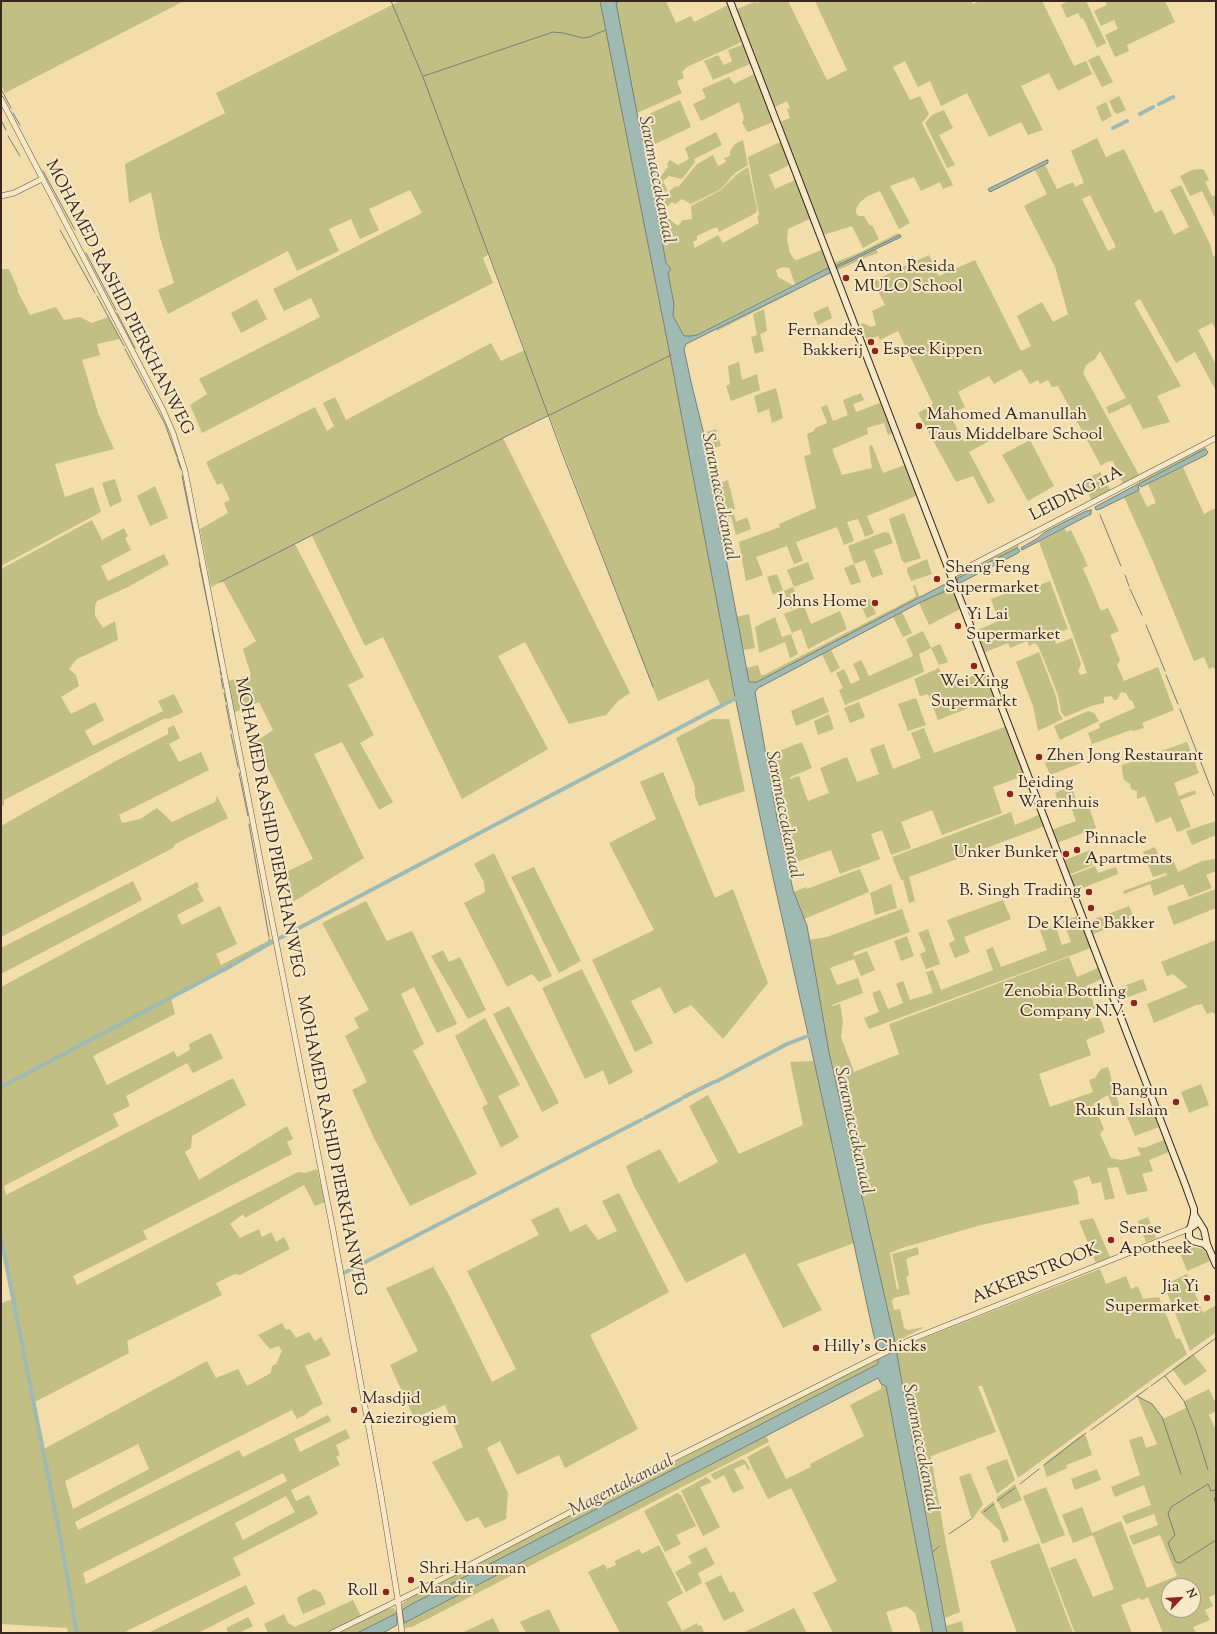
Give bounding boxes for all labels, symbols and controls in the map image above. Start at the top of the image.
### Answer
water label: Saramaccakanaal [632,114,678,246]
street label: MOHAMED RASHID PIERKHANWEG [39,157,197,439]
place label: Anton Resida MULO School [854,258,963,298]
marker: Anton Resida MULO School [841,273,851,283]
place label: Fernandes Bakkerij [788,322,863,362]
marker: Fernandes Bakkerij [866,337,876,347]
place label: Espee Kippen [883,341,983,361]
marker: Espee Kippen [870,346,880,356]
place label: Mahomed Amanullah Taus Middelbare School [927,406,1103,446]
marker: Mahomed Amanullah Taus Middelbare School [914,421,924,431]
water label: Saramaccakanaal [695,431,741,563]
street label: LEIDING 11A [1027,463,1127,527]
place label: Sheng Feng Supermarket [945,559,1039,599]
marker: Sheng Feng Supermarket [932,574,942,584]
place label: Johns Home [778,593,867,613]
marker: Johns Home [870,598,880,608]
place label: Yi Lai Supermarket [966,606,1060,646]
marker: Yi Lai Supermarket [953,621,963,631]
marker: Wei Xing Supermarkt [969,661,979,671]
place label: Wei Xing Supermarkt [931,673,1017,713]
street label: MOHAMED RASHID PIERKHANWEG [229,676,307,980]
place label: Zhen Jong Restaurant [1047,747,1203,767]
water label: Saramaccakanaal [759,749,805,881]
marker: Zhen Jong Restaurant [1034,752,1044,762]
place label: Leiding Warenhuis [1018,774,1099,814]
marker: Leiding Warenhuis [1005,789,1015,799]
place label: Pinnacle Apartments [1085,830,1172,870]
place label: Unker Bunker [953,844,1058,864]
marker: Pinnacle Apartments [1072,845,1082,855]
marker: Unker Bunker [1061,849,1071,859]
place label: B. Singh Trading [959,882,1081,902]
marker: B. Singh Trading [1084,887,1094,897]
marker: De Kleine Bakker [1086,903,1096,913]
place label: De Kleine Bakker [1027,915,1155,935]
place label: Zenobia Bottling Company N.V. [1005,983,1126,1023]
street label: MOHAMED RASHID PIERKHANWEG [291,994,369,1298]
marker: Zenobia Bottling Company N.V. [1129,998,1139,1008]
water label: Saramaccakanaal [828,1065,876,1197]
place label: Bangun Rukun Islam [1075,1082,1168,1122]
marker: Bangun Rukun Islam [1171,1097,1181,1107]
place label: Sense Apotheek [1119,1220,1192,1260]
marker: Sense Apotheek [1106,1235,1116,1245]
street label: AKKERSTROOK [969,1240,1103,1310]
place label: Jia Yi Supermarket [1105,1278,1199,1318]
marker: Jia Yi Supermarket [1202,1293,1212,1303]
place label: Hilly's Chicks [824,1338,926,1358]
marker: Hilly's Chicks [811,1343,821,1353]
water label: Saramaccakanaal [896,1382,942,1514]
place label: Masdjid Aziezirogiem [362,1390,457,1430]
marker: Masdjid Aziezirogiem [349,1405,359,1415]
water label: Magentakanaal [566,1451,678,1523]
place label: Shri Hanuman Mandir [419,1560,527,1600]
marker: Shri Hanuman Mandir [406,1575,416,1585]
north arrow [1161,1578,1201,1618]
place label: Roll [348,1582,378,1602]
text: N [1182,1586,1200,1601]
marker: Roll [381,1587,391,1597]

